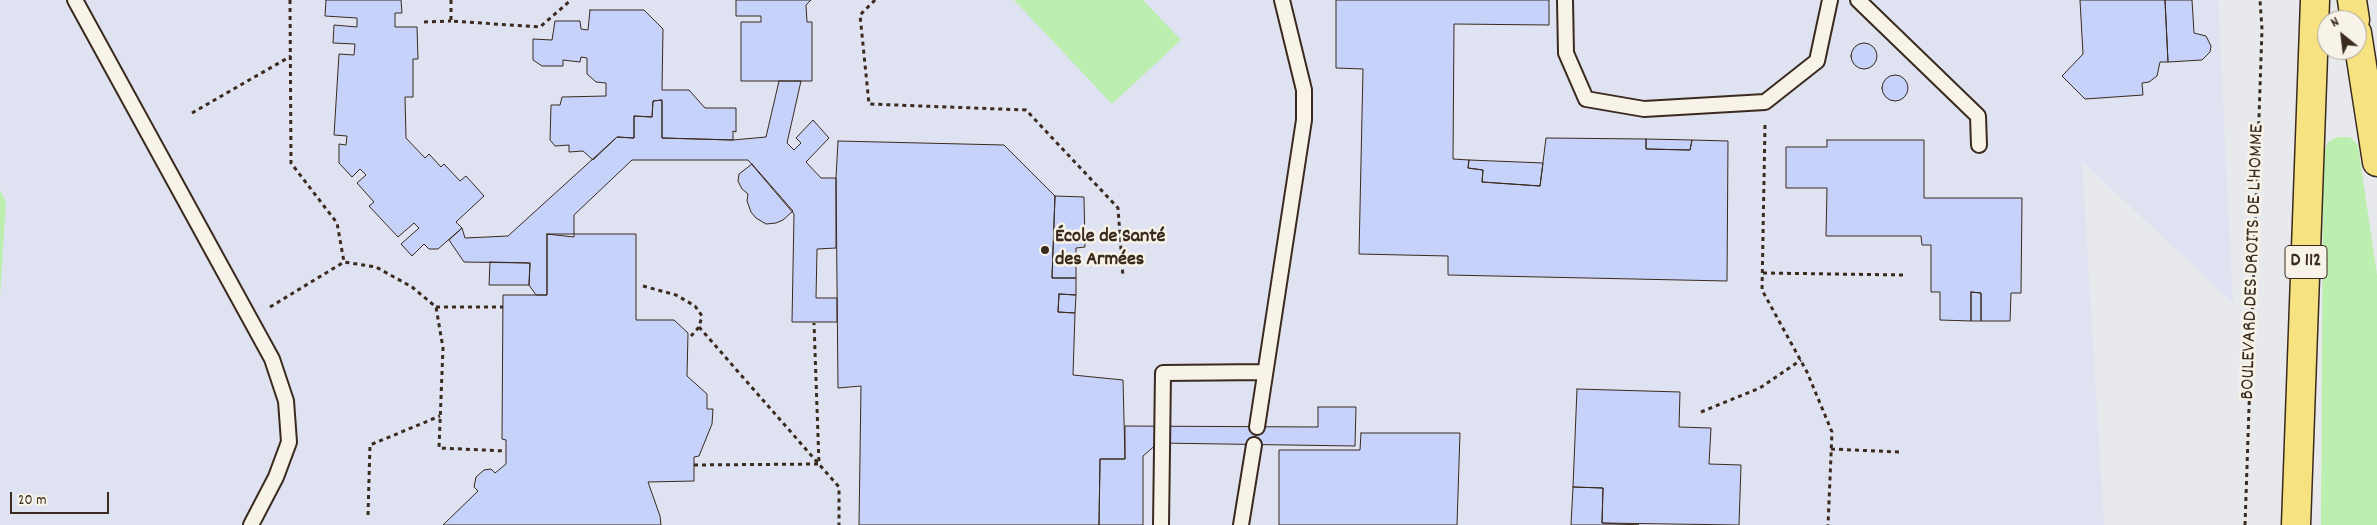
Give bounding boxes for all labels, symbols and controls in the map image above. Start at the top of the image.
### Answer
north arrow [2317,10,2367,60]
text: N [2327,12,2343,33]
street label: BOULEVARD DES DROITS DE L'HOMME [2237,124,2271,400]
place label: École de Santé des Armées [1055,226,1165,273]
marker: École de Santé des Armées [1039,244,1051,256]
road number: D 112 [2285,246,2327,278]
scale bar [12,482,111,514]
text: 20 m [18,490,46,512]

